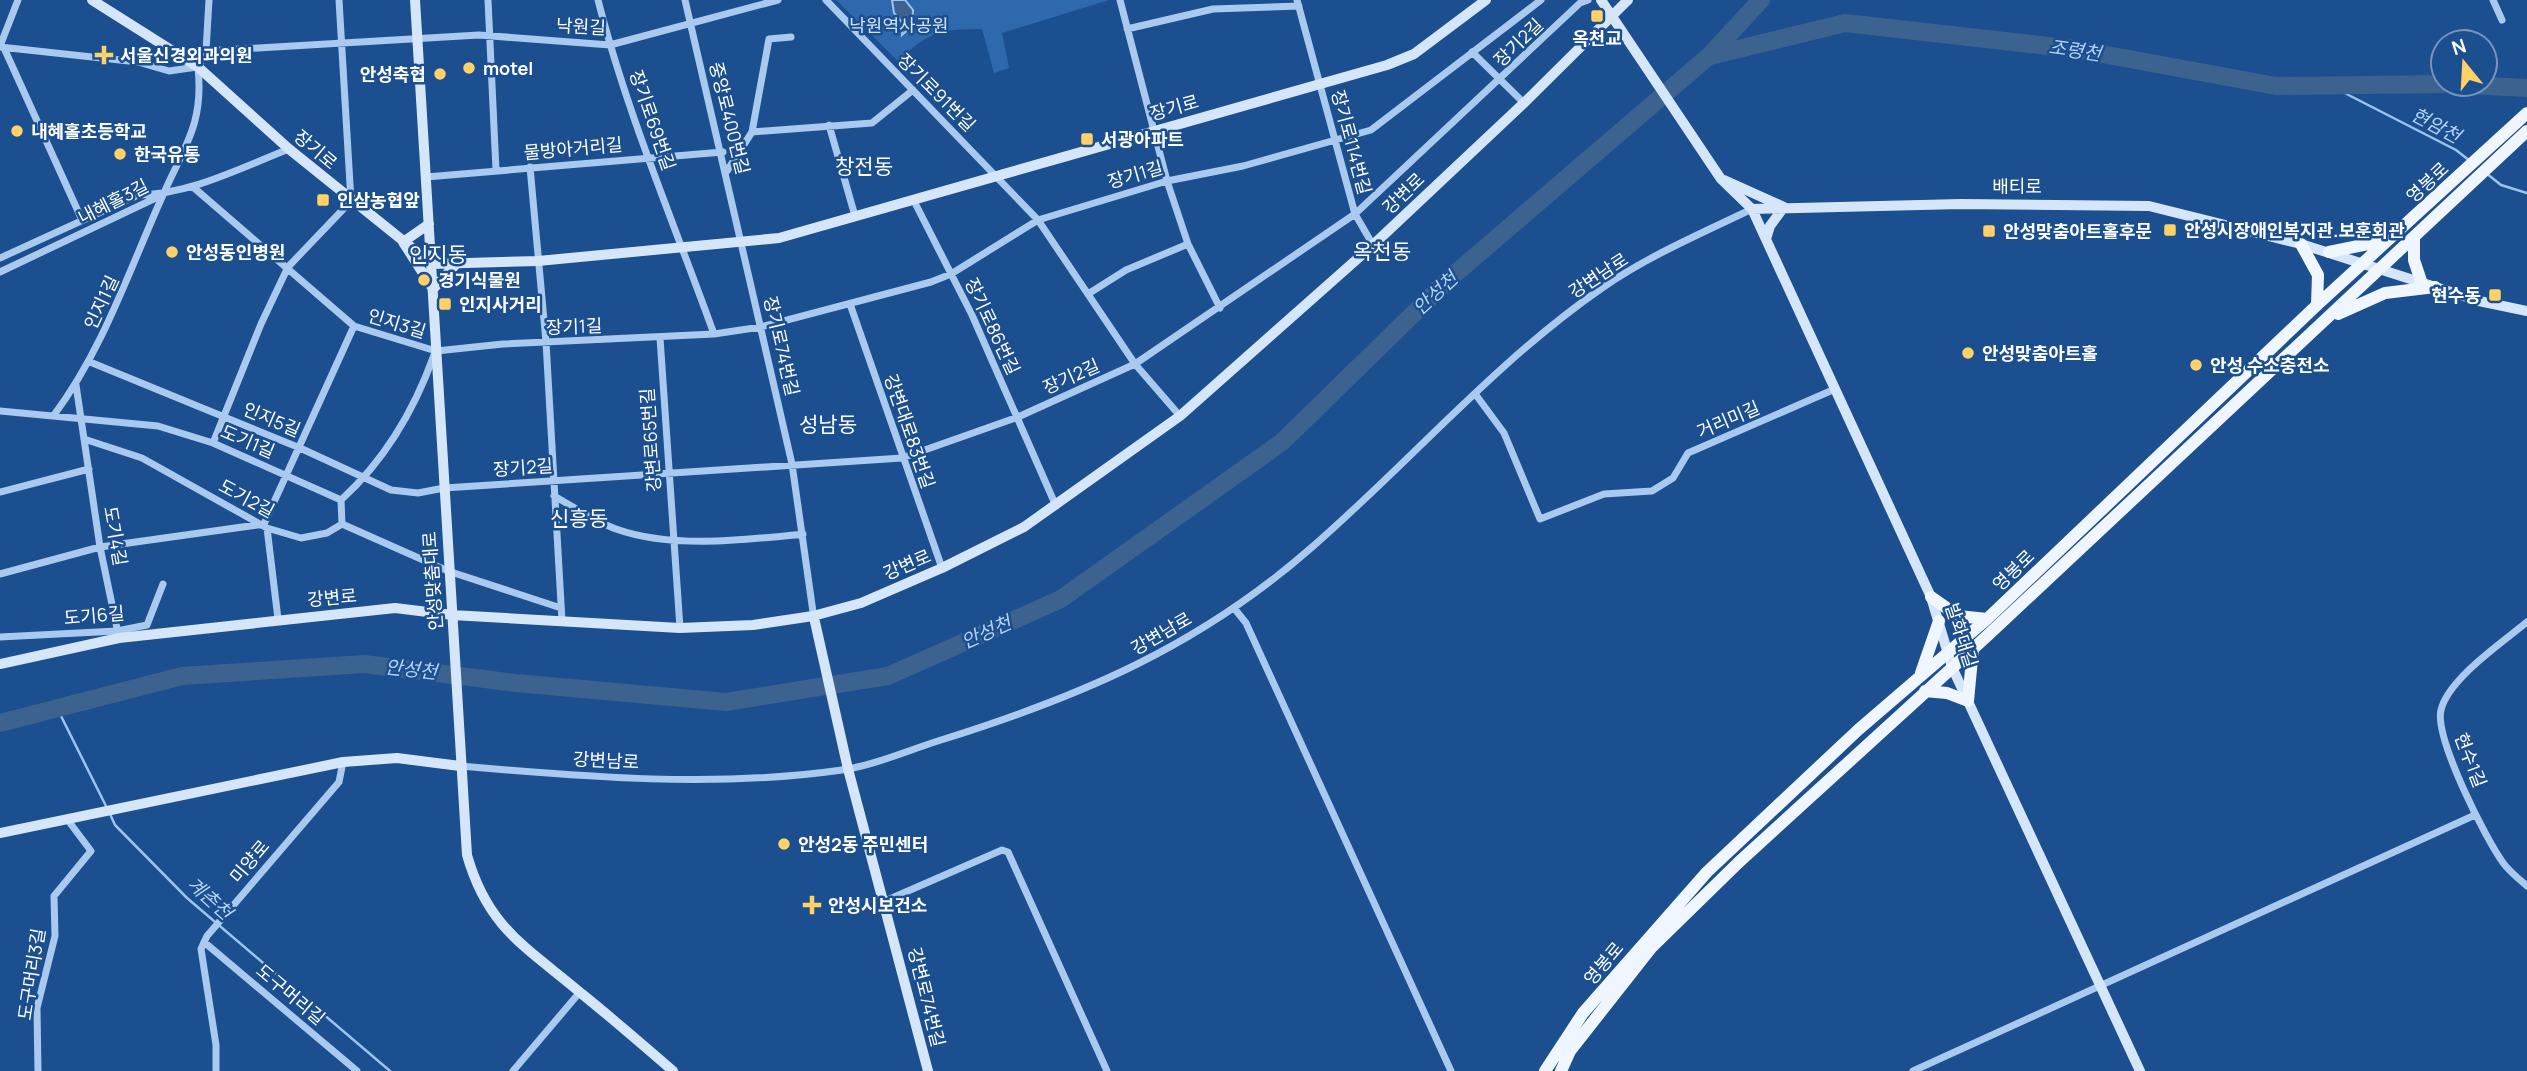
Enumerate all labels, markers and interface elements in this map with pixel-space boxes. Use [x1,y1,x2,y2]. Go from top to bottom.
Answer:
marker: 옥천교 [1589,8,1605,24]
street label: 낙원길 [556,13,606,39]
park label: 낙원역사공원 [849,13,949,37]
street label: 장기2길 [1488,13,1548,71]
place label: 옥천교 [1572,26,1622,50]
north arrow [2429,28,2499,98]
text: N [2448,32,2469,61]
water label: 조령천 [2047,33,2104,67]
place label: 서울신경외과의원 [120,43,252,67]
marker: 서울신경외과의원 [94,45,114,65]
street label: 장기로91번길 [893,48,981,136]
place label: motel [483,56,533,80]
street label: 중앙로400번길 [704,59,756,177]
marker: motel [461,60,477,76]
place label: 안성축협 [360,62,426,86]
marker: 안성축협 [432,66,448,82]
street label: 장기로69번길 [625,66,681,174]
street label: 장기로114번길 [1327,87,1377,197]
street label: 장기로 [1147,89,1201,125]
water label: 현암천 [2407,101,2467,149]
place label: 내혜홀초등학교 [31,119,147,143]
marker: 내혜홀초등학교 [9,123,25,139]
street label: 장기로 [289,124,343,174]
place label: 서광아파트 [1101,127,1184,151]
marker: 서광아파트 [1079,131,1095,147]
street label: 물방아거리길 [522,132,624,164]
place label: 한국유통 [134,142,200,166]
marker: 한국유통 [112,146,128,162]
district label: 창전동 [835,152,893,180]
street label: 장기1길 [1104,155,1166,193]
street label: 영봉로 [2401,156,2453,208]
street label: 강변로 [1377,167,1429,219]
street label: 내혜홀3길 [74,173,152,229]
street label: 배티로 [1992,174,2042,198]
place label: 인삼농협앞 [337,188,420,212]
marker: 인삼농협앞 [315,192,331,208]
place label: 안성시장애인복지관.보훈회관 [2184,218,2405,242]
place label: 안성맞춤아트홀후문 [2003,219,2152,243]
marker: 안성시장애인복지관.보훈회관 [2162,222,2178,238]
marker: 안성맞춤아트홀후문 [1981,223,1997,239]
district label: 옥천동 [1353,237,1411,265]
place label: 안성동인병원 [186,240,285,264]
district label: 인지동 [409,240,467,268]
marker: 안성동인병원 [164,244,180,260]
street label: 강변남로 [1564,247,1632,303]
water label: 안성천 [1407,265,1464,320]
place label: 경기식물원 [438,268,521,292]
street label: 인지1길 [78,271,124,333]
marker: 경기식물원 [416,272,432,288]
street label: 장기로86번길 [960,274,1026,378]
place label: 현수동 [2431,283,2481,307]
marker: 현수동 [2487,287,2503,303]
place label: 인지사거리 [459,292,542,316]
street label: 장기로74번길 [759,294,805,398]
marker: 인지사거리 [437,296,453,312]
street label: 인지3길 [365,303,429,343]
street label: 장기1길 [545,313,603,339]
place label: 안성맞춤아트홀 [1982,341,2098,365]
marker: 안성맞춤아트홀 [1960,345,1976,361]
street label: 장기2길 [1039,353,1103,399]
place label: 안성 수소충전소 [2210,353,2330,377]
marker: 안성 수소충전소 [2188,357,2204,373]
street label: 강변대로83번길 [879,370,941,492]
street label: 강변로65번길 [634,387,666,493]
street label: 거리미길 [1693,395,1763,443]
street label: 인지5길 [240,396,304,442]
district label: 성남동 [799,410,857,438]
street label: 도기1길 [217,419,279,463]
street label: 장기2길 [492,453,554,481]
street label: 도기2길 [215,473,279,523]
street label: 도기4길 [99,504,133,568]
district label: 신흥동 [550,504,608,532]
street label: 안성맞춤대로 [417,531,447,631]
street label: 강변로 [879,543,935,585]
street label: 영봉로 [1987,544,2039,596]
street label: 강변로 [306,583,358,611]
street label: 도기6길 [63,600,125,630]
street label: 발화대길 [1940,600,1984,670]
street label: 강변남로 [1126,606,1196,660]
water label: 안성천 [957,609,1017,655]
water label: 안성천 [384,653,440,685]
street label: 현수1길 [2450,729,2492,791]
street label: 강변남로 [572,746,640,774]
place label: 안성2동 주민센터 [798,832,928,856]
street label: 미양로 [224,834,274,888]
marker: 안성2동 주민센터 [776,836,792,852]
water label: 계촌천 [182,871,239,926]
place label: 안성시보건소 [828,893,927,917]
marker: 안성시보건소 [802,895,822,915]
street label: 도구머리3길 [12,926,50,1022]
street label: 영봉로 [1578,936,1628,990]
street label: 강변로74번길 [903,945,951,1049]
street label: 도구머리길 [252,958,330,1030]

